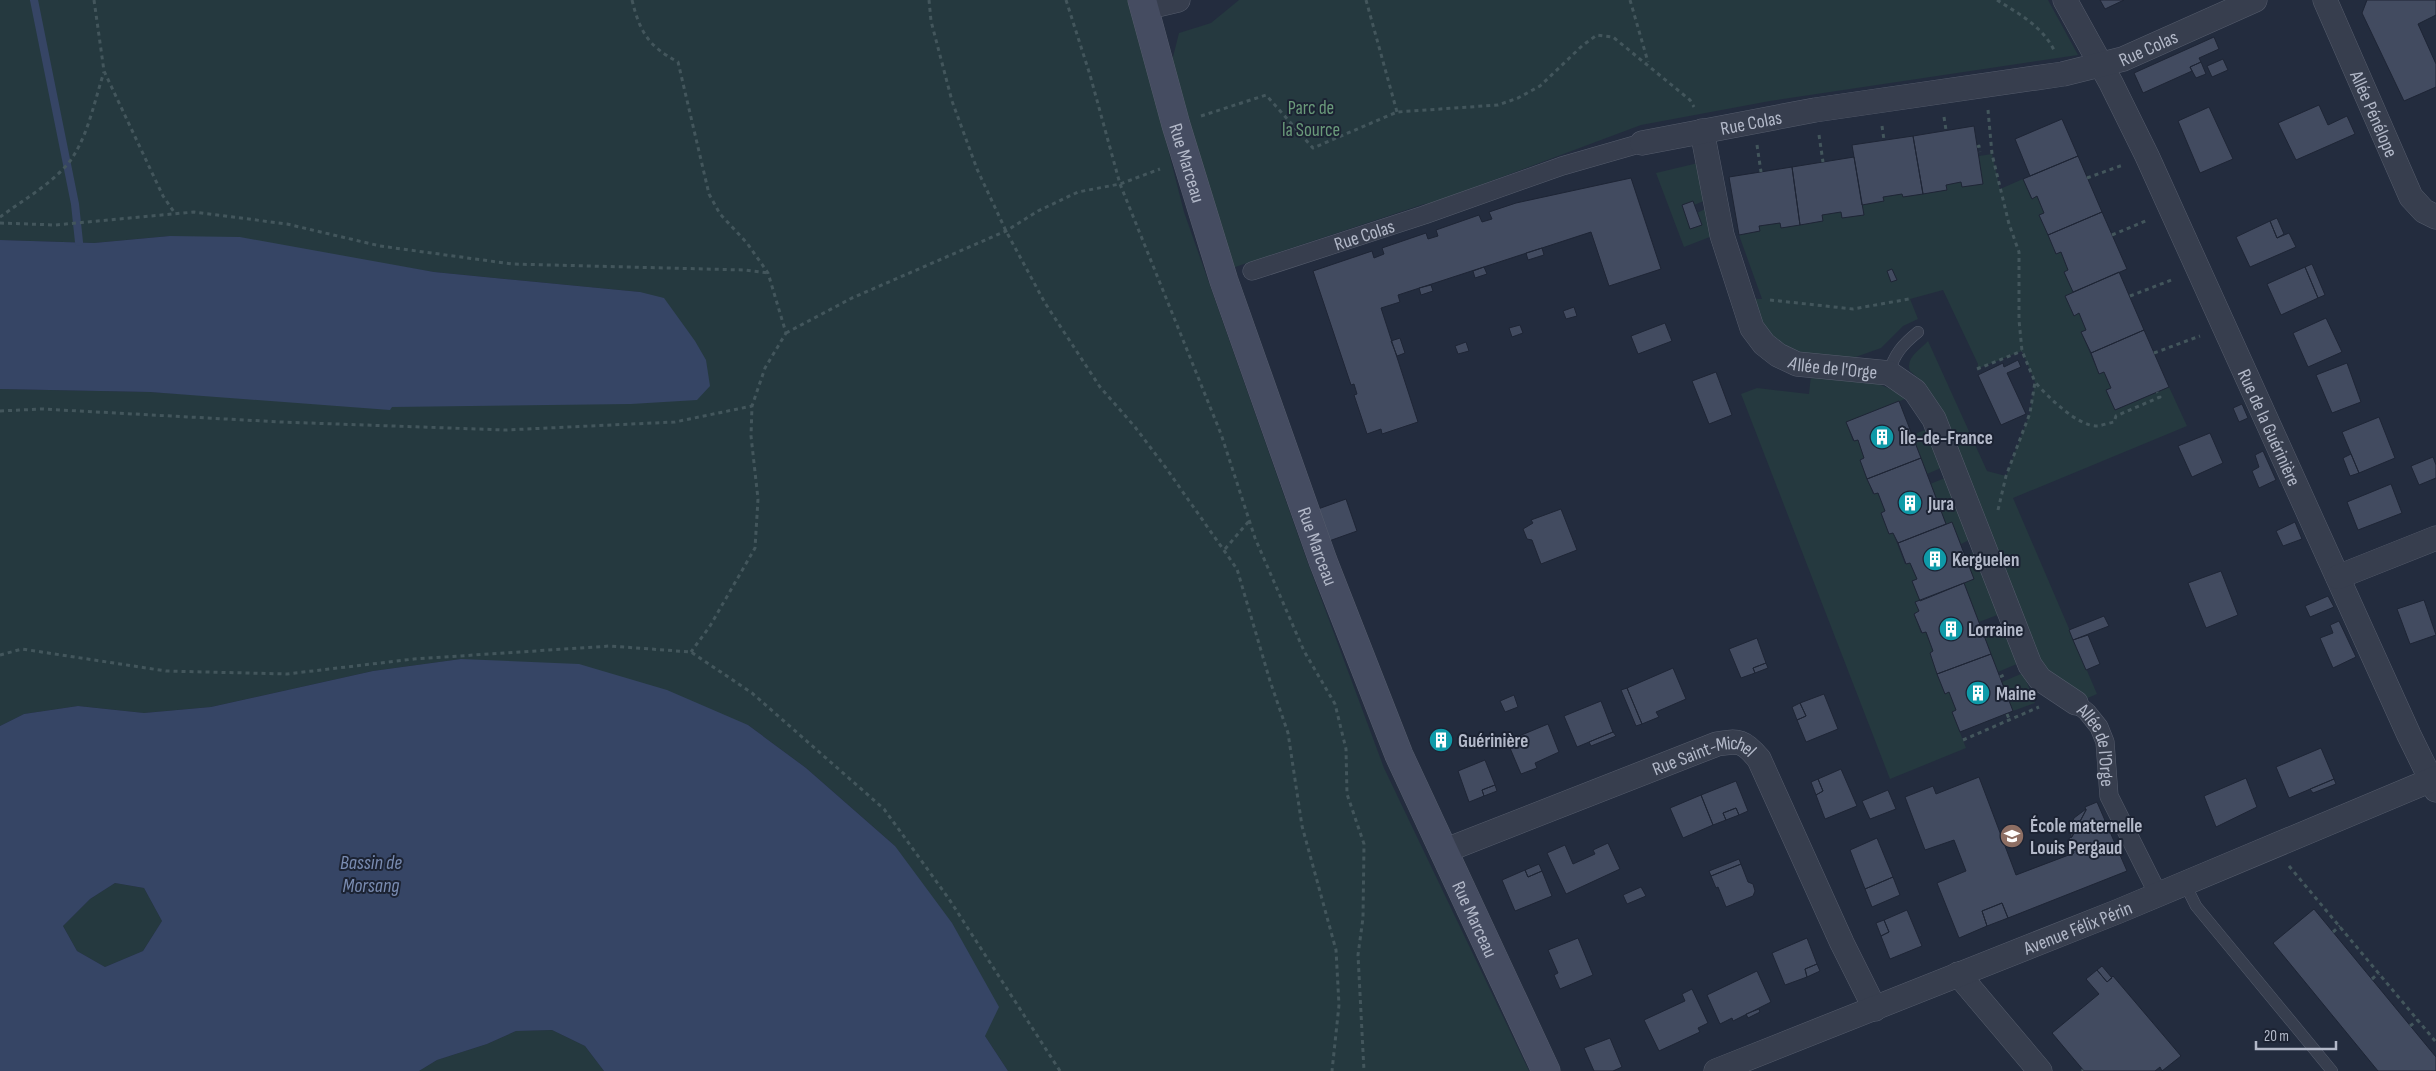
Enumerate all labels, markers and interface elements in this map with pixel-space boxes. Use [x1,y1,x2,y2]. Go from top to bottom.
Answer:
street label: Rue Colas [2116,26,2182,72]
street label: Allée Pénélope [2344,66,2402,161]
park label: Parc de la Source [1282,97,1340,142]
street label: Rue Colas [1719,107,1784,141]
street label: Rue Marceau [1163,121,1209,206]
street label: Rue Colas [1332,215,1398,256]
street label: Allée de l'Orge [1784,351,1878,385]
street label: Rue de la Guérinière [2232,366,2305,490]
building icon: Île-de-France [1869,424,1895,450]
place label: Île-de-France [1899,427,1993,450]
building icon: Jura [1897,490,1923,516]
place label: Jura [1927,493,1954,516]
street label: Rue Marceau [1292,504,1341,589]
building icon: Kerguelen [1922,546,1948,572]
place label: Kerguelen [1952,549,2019,572]
building icon: Lorraine [1938,616,1964,642]
place label: Lorraine [1968,619,2023,642]
building icon: Maine [1965,680,1991,706]
place label: Maine [1996,683,2036,706]
street label: Allée de l'Orge [2071,698,2118,787]
building icon: Guérinière [1428,727,1454,753]
place label: Guérinière [1458,730,1528,753]
street label: Rue Saint-Michel [1649,732,1761,781]
place label: École maternelle Louis Pergaud [2030,815,2142,860]
school or university icon: École maternelle Louis Pergaud [1999,823,2025,849]
water label: Bassin de Morsang [340,851,402,898]
street label: Rue Marceau [1446,878,1502,962]
street label: Avenue Félix Périn [2020,897,2136,961]
scale bar [2256,1018,2336,1050]
text: 20 m [2264,1027,2289,1046]

